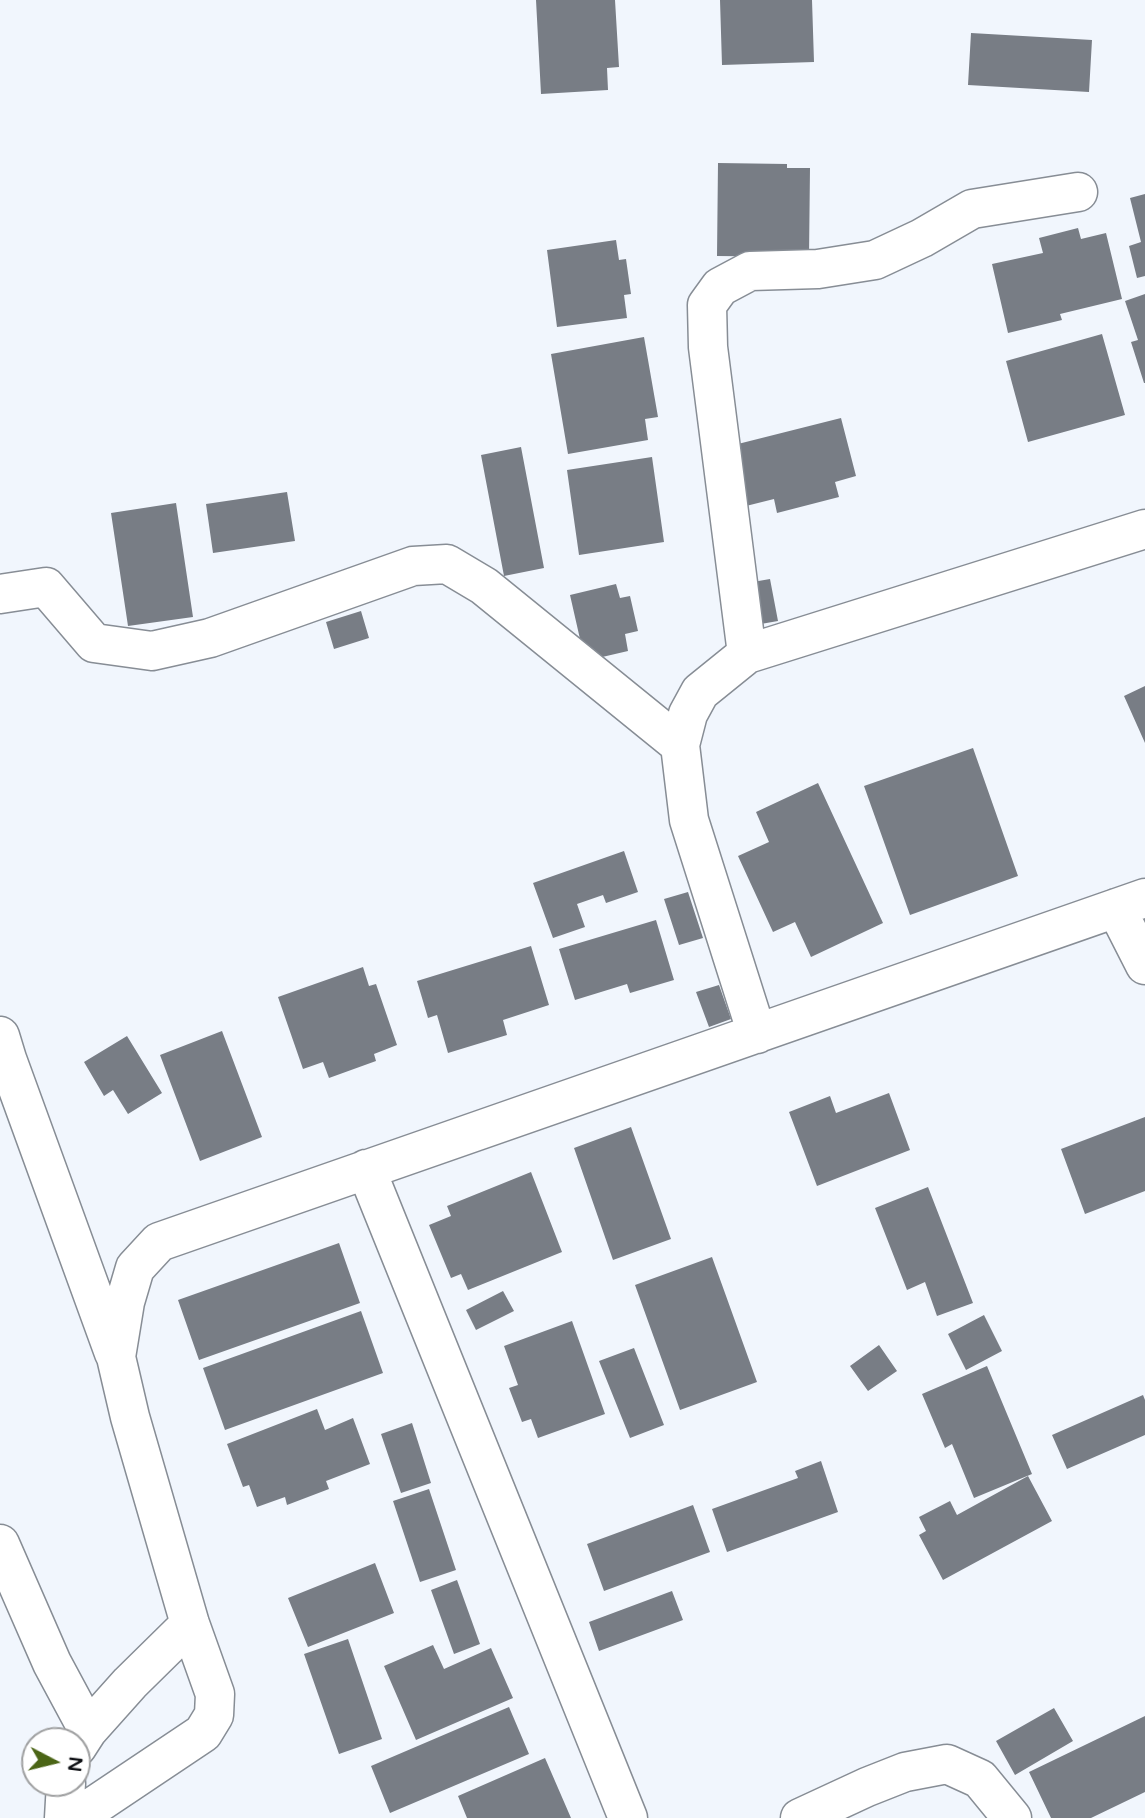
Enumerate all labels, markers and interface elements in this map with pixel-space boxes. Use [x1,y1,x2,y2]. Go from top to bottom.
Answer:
north arrow [21,1727,91,1797]
text: N [63,1755,87,1773]

